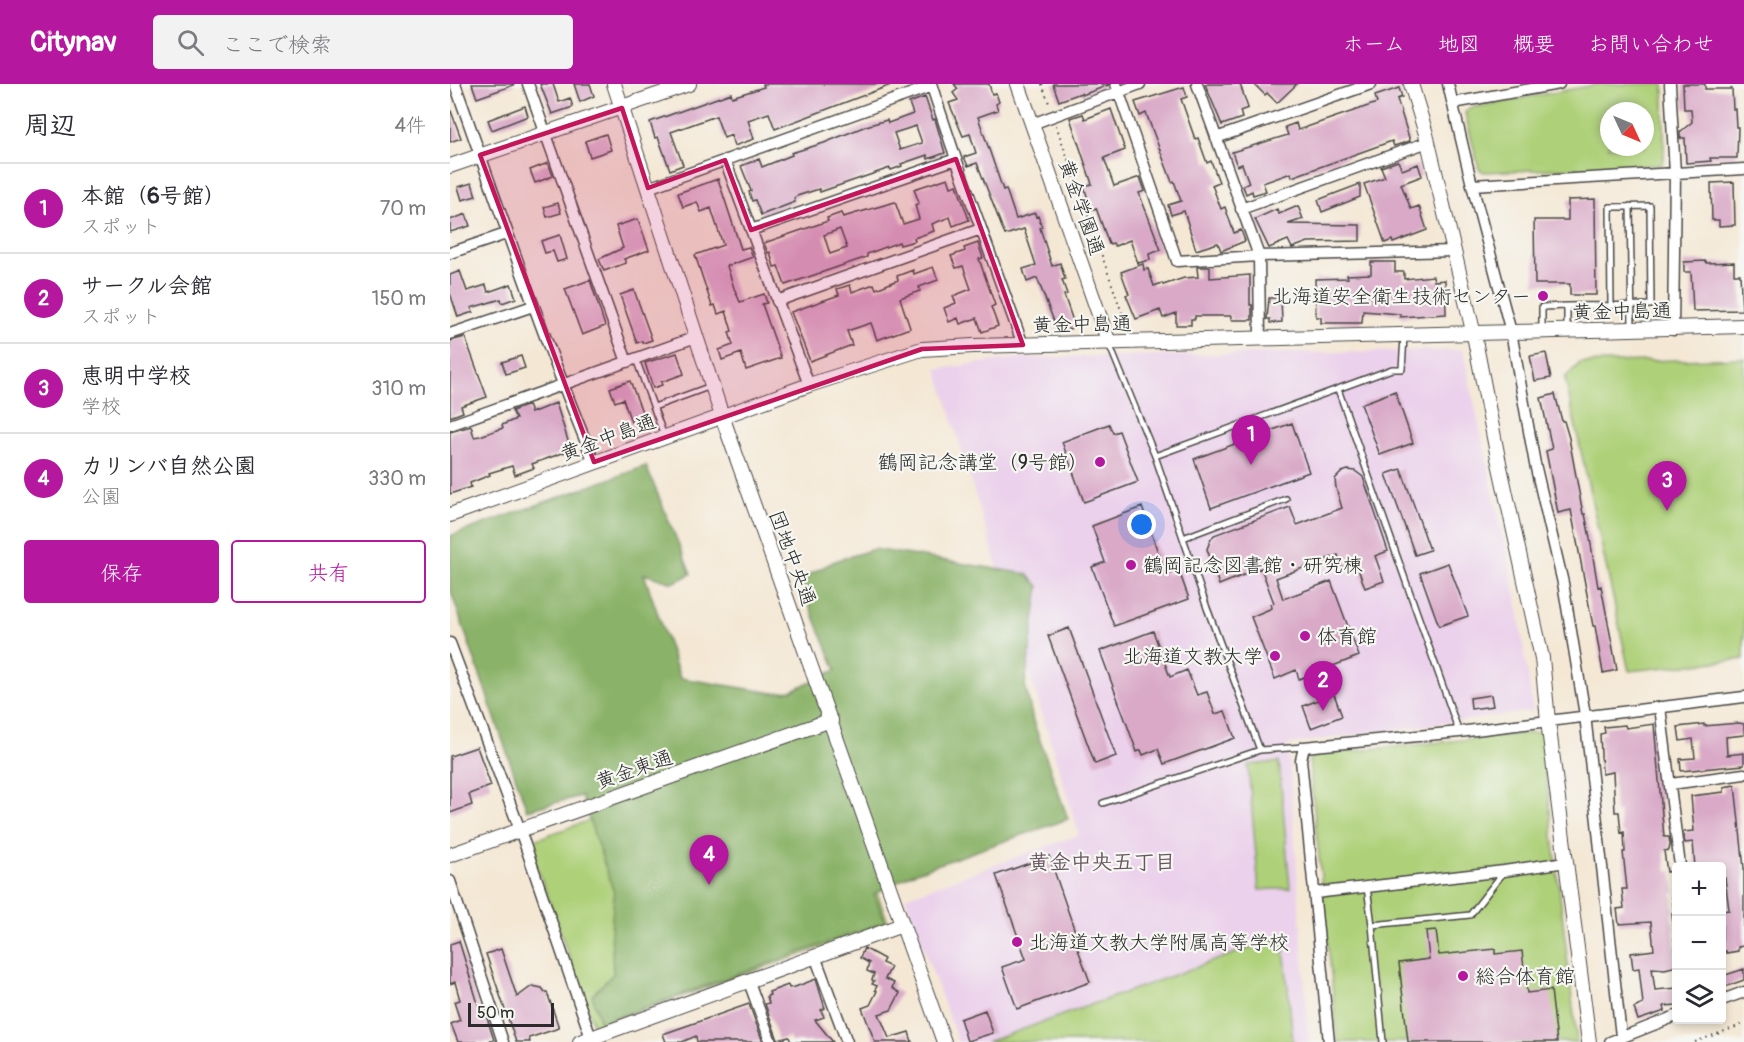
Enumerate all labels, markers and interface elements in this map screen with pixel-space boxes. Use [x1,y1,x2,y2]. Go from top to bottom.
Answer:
search box [153,15,573,69]
text: Citynav [30,25,117,60]
icon: search [174,26,207,59]
text: ここで検索 [222,31,332,59]
text: ホーム [1343,31,1405,58]
text: 地図 [1438,31,1480,58]
text: 概要 [1513,31,1555,58]
text: お問い合わせ [1588,31,1714,58]
north arrow [1600,102,1654,156]
text: 周辺 [24,110,76,142]
text: 4件 [394,113,426,138]
street label: 黄金学園通 [1053,156,1110,259]
text: 本館（6号館） [81,182,226,210]
text: 1 [40,196,47,221]
text: 70 m [380,196,426,221]
text: スポット [81,214,161,239]
text: サークル会館 [81,272,212,300]
place label: 北海道安全衛生技術センター [1272,284,1531,309]
text: 2 [38,286,49,311]
text: 150 m [372,286,426,311]
marker: 北海道安全衛生技術センター [1536,289,1550,303]
street label: 黄金中島通 [1572,298,1672,325]
text: スポット [81,304,161,329]
street label: 黄金中島通 [1032,311,1132,338]
text: 恵明中学校 [81,362,191,390]
text: 3 [38,376,49,401]
text: 310 m [371,376,426,401]
text: 学校 [81,394,121,419]
street label: 黄金中島通 [557,409,659,466]
pin: 1 [1232,416,1270,465]
place label: 鶴岡記念講堂（9号館） [878,450,1088,475]
text: カリンバ自然公園 [81,452,256,480]
marker: 鶴岡記念講堂（9号館） [1093,455,1107,469]
pin: 3 [1648,462,1686,511]
text: 4 [38,466,49,491]
text: 330 m [368,466,426,491]
text: 公園 [81,484,121,509]
street label: 団地中央通 [764,507,821,609]
your location [1127,510,1156,539]
button: 保存 [24,540,219,603]
button: 共有 [231,540,426,603]
place label: 鶴岡記念図書館・研究棟 [1143,553,1363,578]
marker: 鶴岡記念図書館・研究棟 [1124,558,1138,572]
place label: 体育館 [1317,624,1377,649]
marker: 体育館 [1298,629,1312,643]
place label: 北海道文教大学 [1123,644,1263,669]
marker: 北海道文教大学 [1268,649,1282,663]
pin: 2 [1304,662,1342,711]
street label: 黄金東通 [592,745,676,794]
pin: 4 [690,836,728,885]
district label: 黄金中央五丁目 [1029,849,1176,876]
map controls [1672,862,1726,1024]
button: + [1672,862,1726,916]
button: − [1672,916,1726,970]
place label: 北海道文教大学附属高等学校 [1029,930,1289,955]
marker: 北海道文教大学附属高等学校 [1010,935,1024,949]
place label: 総合体育館 [1475,964,1575,989]
marker: 総合体育館 [1456,969,1470,983]
button: layers [1672,970,1726,1024]
scale bar [468,1000,554,1028]
text: 50 m [477,1003,514,1023]

